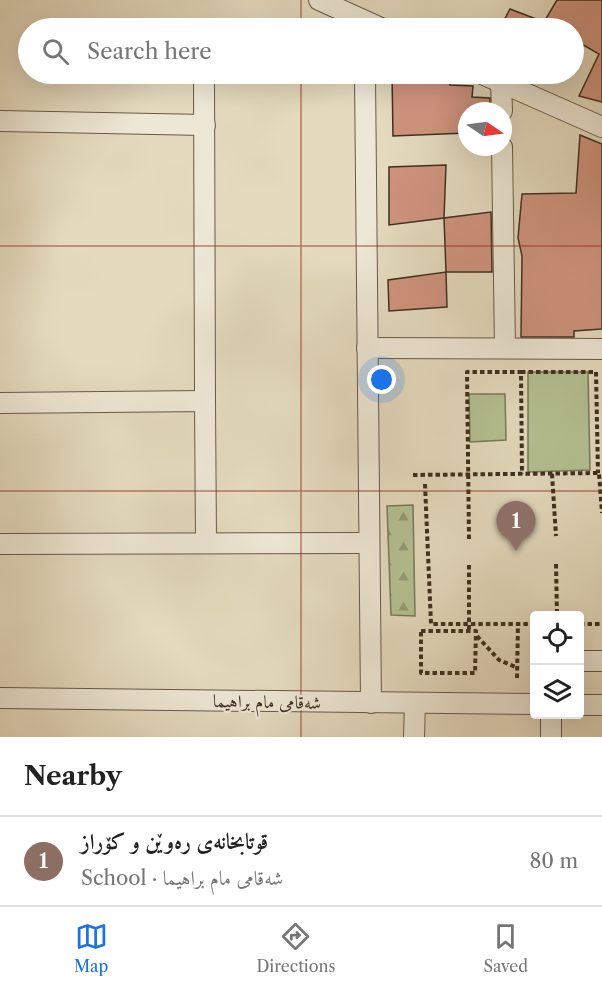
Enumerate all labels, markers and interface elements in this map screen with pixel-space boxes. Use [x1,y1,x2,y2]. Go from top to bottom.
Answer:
search box [18,18,584,84]
icon: search [39,35,72,68]
text: Search here [87,38,212,65]
north arrow [458,102,512,156]
your location [367,365,396,394]
pin: 1 [496,502,536,551]
map controls [530,611,584,719]
button: locate [530,611,584,665]
button: layers [530,665,584,719]
street label: شەقامی مام براهیما [213,690,321,719]
text: Nearby [24,760,122,792]
text: قوتابخانەی رەوێن و کۆراز [81,828,268,855]
text: 1 [39,849,48,873]
text: 80 m [530,849,578,873]
text: School · شەقامی مام براهیما [81,866,283,890]
tab: Map [74,920,108,976]
tab: Directions [256,920,335,976]
tab: Saved [484,920,528,976]

